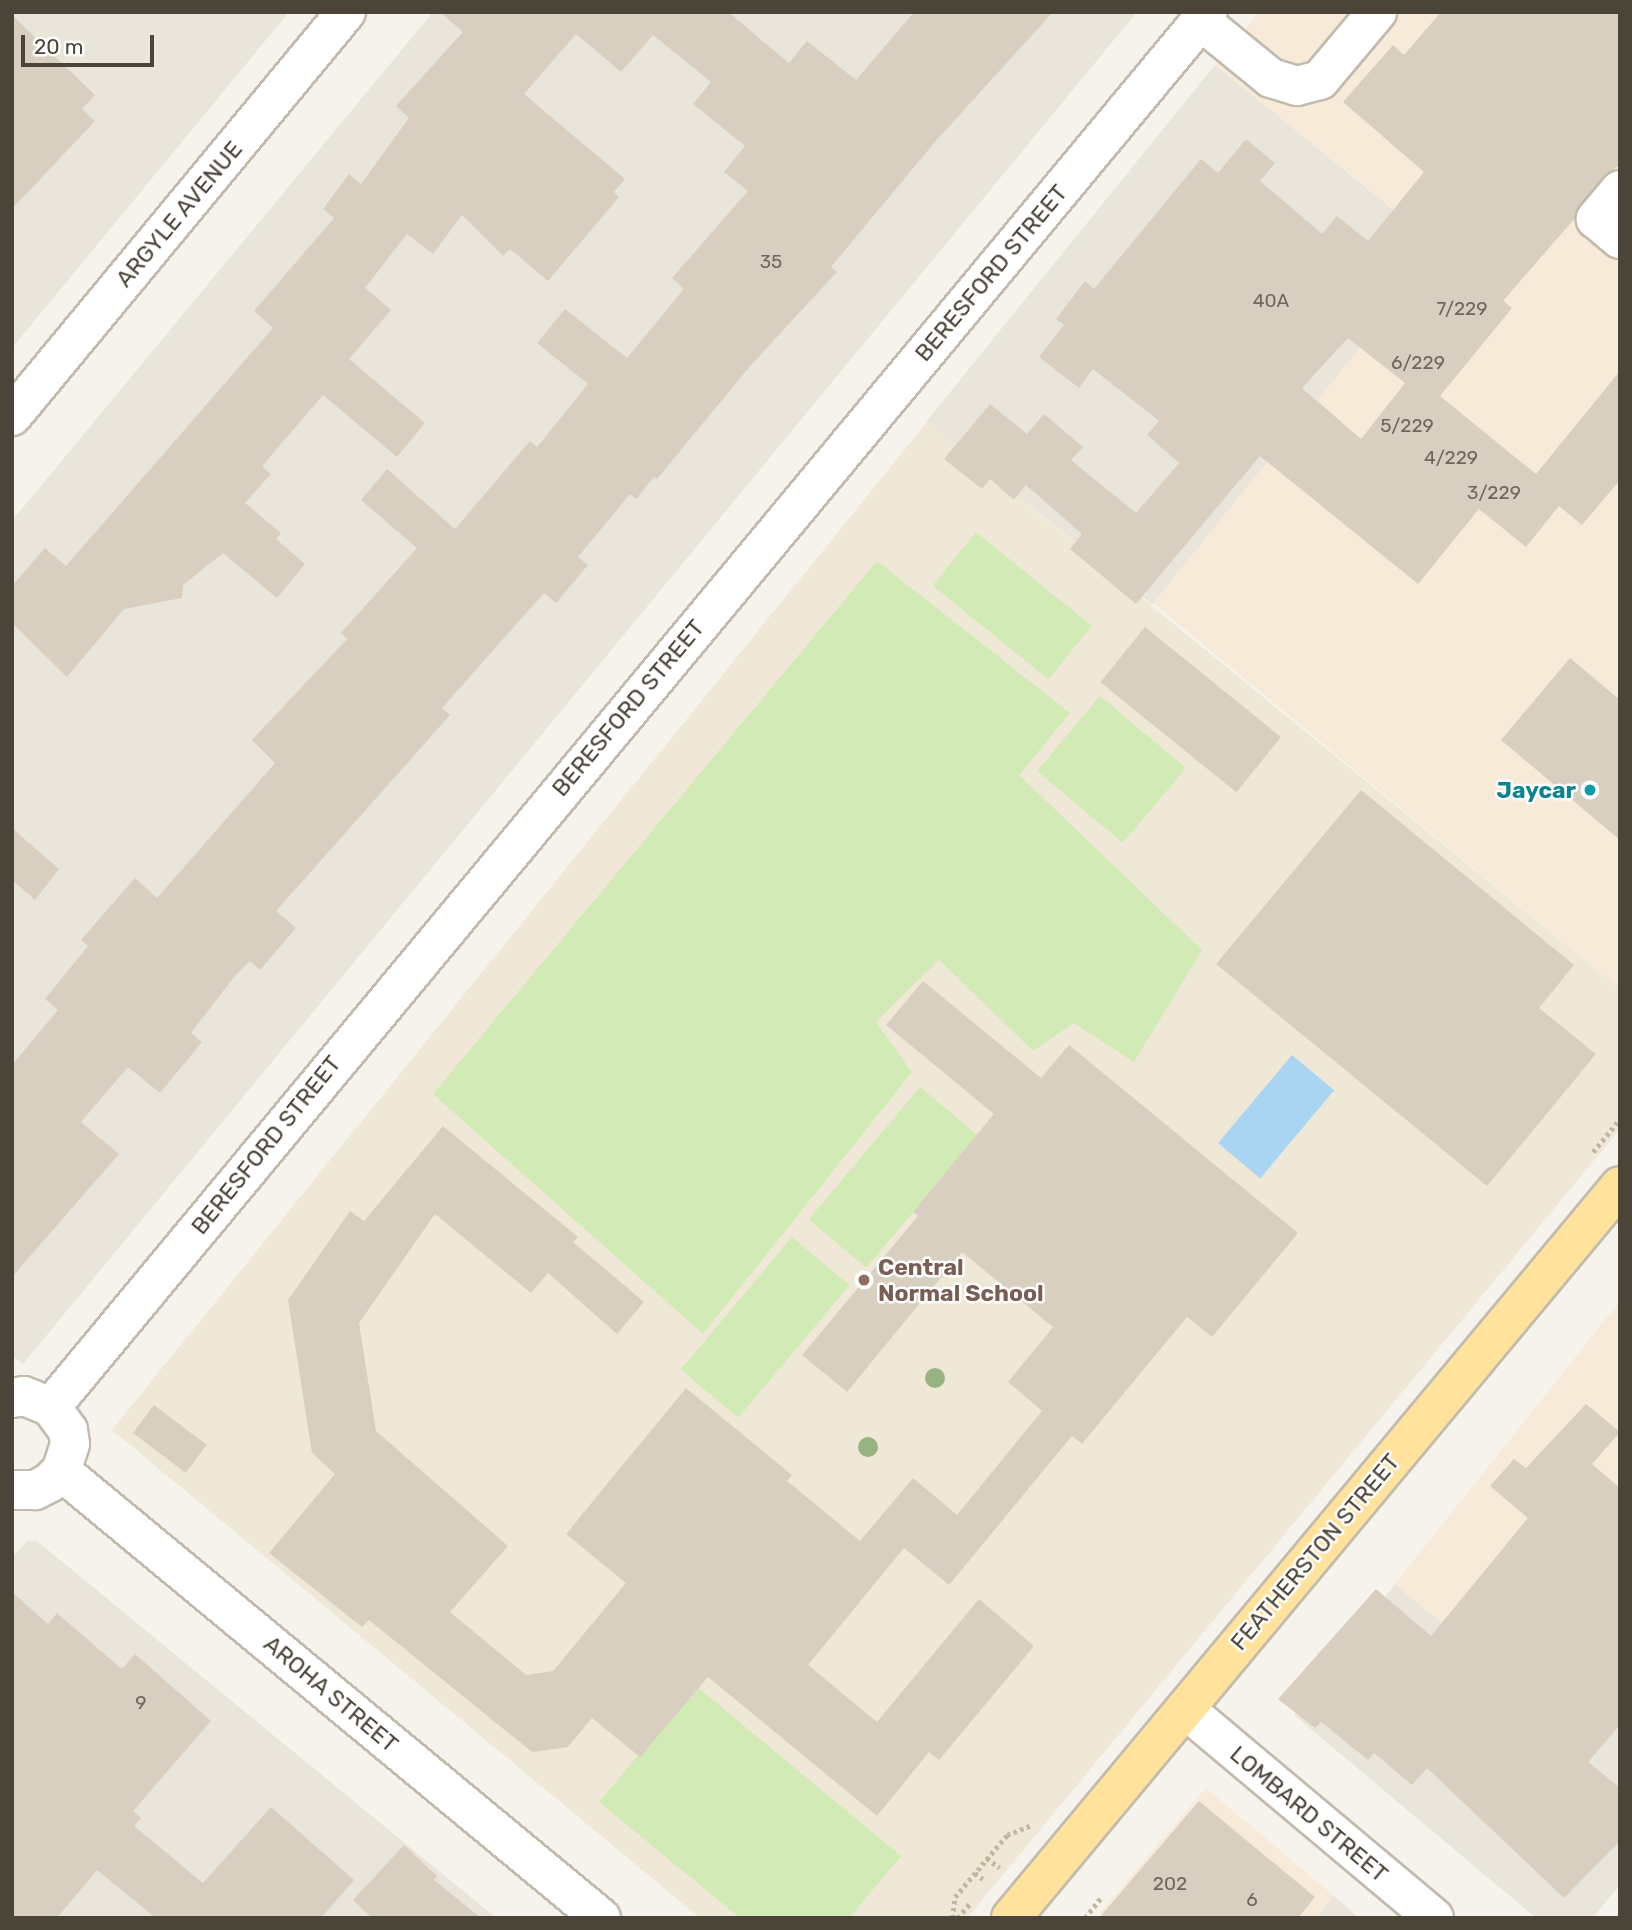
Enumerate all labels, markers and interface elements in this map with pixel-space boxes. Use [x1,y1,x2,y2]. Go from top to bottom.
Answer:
scale bar [24,21,158,65]
text: 20 m [34,34,83,59]
street label: ARGYLE AVENUE [110,135,248,293]
street label: BERESFORD STREET [909,179,1073,367]
house number: 35 [760,251,782,273]
house number: 40A [1253,290,1289,312]
house number: 7/229 [1437,298,1487,320]
house number: 6/229 [1391,352,1445,374]
house number: 5/229 [1380,415,1434,437]
house number: 4/229 [1424,447,1478,469]
house number: 3/229 [1467,482,1521,504]
street label: BERESFORD STREET [546,614,710,802]
place label: Jaycar [1497,776,1576,804]
marker: Jaycar [1582,782,1598,798]
street label: BERESFORD STREET [186,1050,346,1240]
place label: Central Normal School [878,1253,1044,1307]
marker: Central Normal School [856,1272,872,1288]
street label: FEATHERSTON STREET [1225,1448,1405,1656]
street label: AROHA STREET [258,1630,404,1758]
house number: 9 [135,1692,147,1714]
street label: LOMBARD STREET [1225,1740,1393,1888]
house number: 202 [1153,1873,1187,1895]
house number: 6 [1246,1889,1258,1911]

